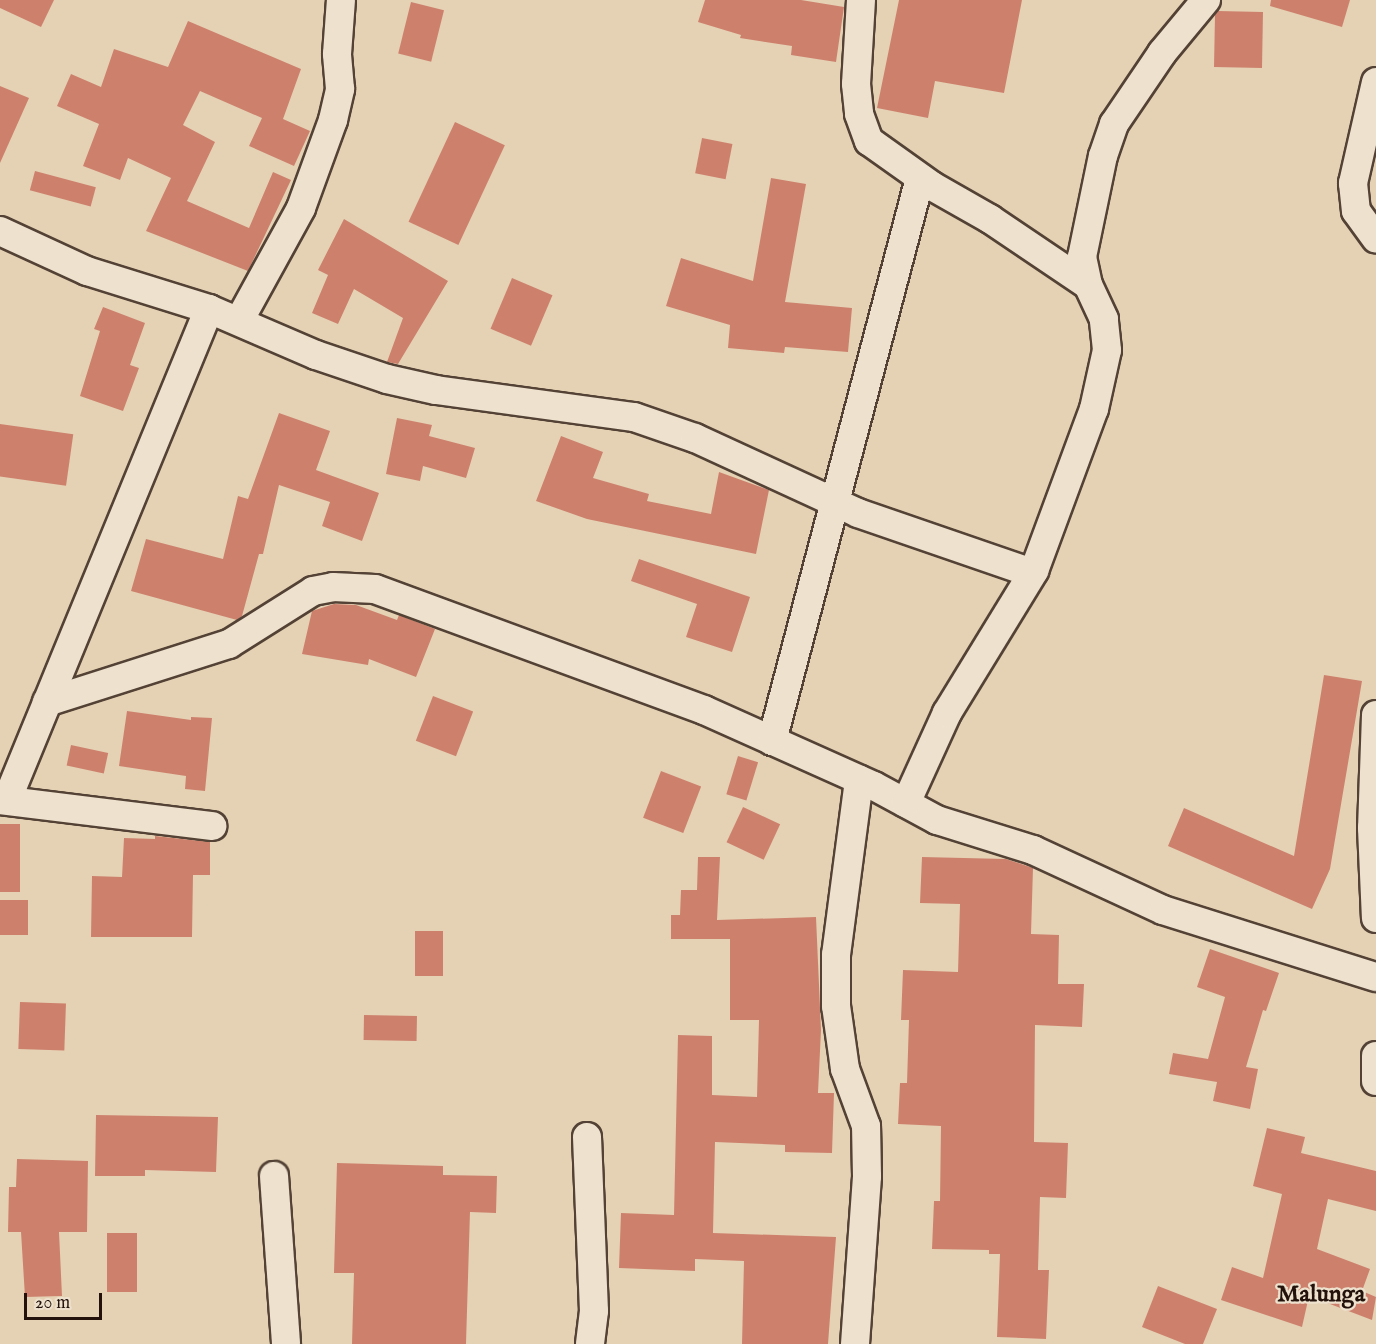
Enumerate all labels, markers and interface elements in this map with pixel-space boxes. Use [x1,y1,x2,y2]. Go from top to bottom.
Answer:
scale bar [27,1281,105,1319]
district label: Malunga [1277,1281,1365,1309]
text: 20 m [35,1292,70,1315]

